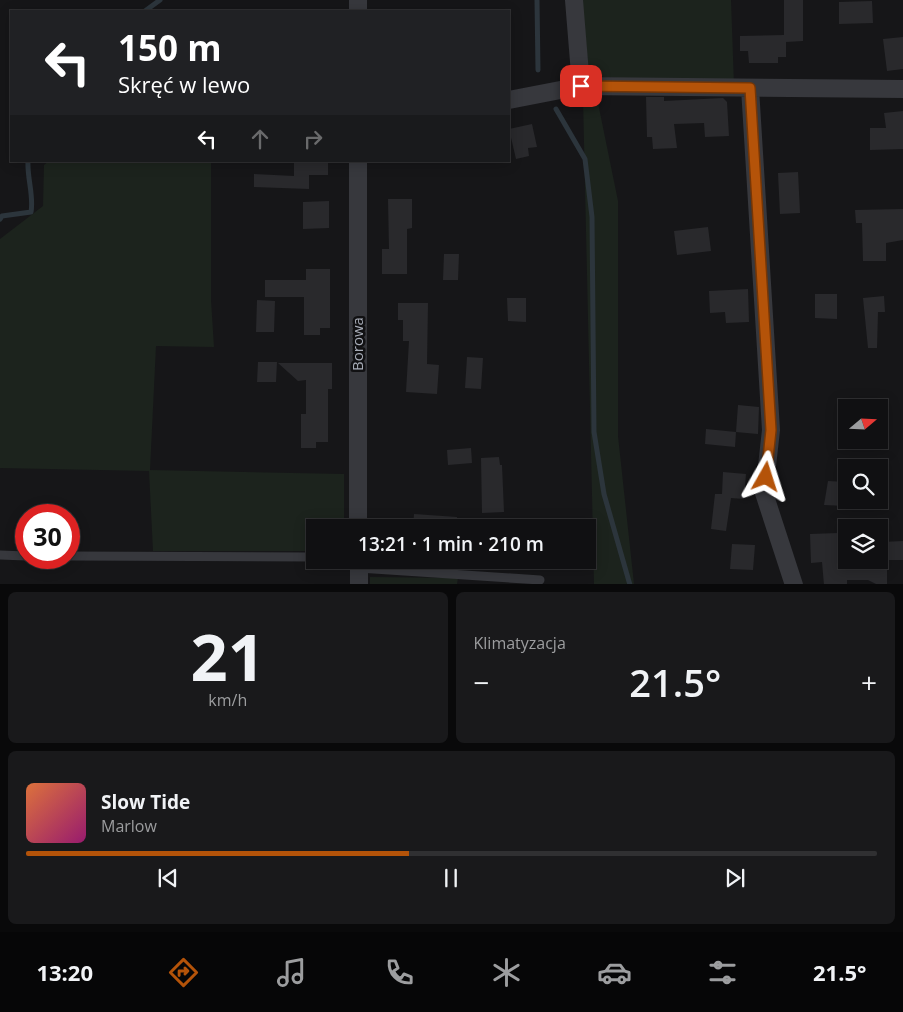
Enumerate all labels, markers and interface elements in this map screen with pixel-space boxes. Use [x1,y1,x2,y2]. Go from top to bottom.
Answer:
text: 150 m [118,24,222,71]
icon: left [35,30,100,95]
pin [560,65,602,107]
text: Skręć w lewo [118,69,250,99]
icon: arrive [567,72,595,100]
icon: left [193,125,221,153]
icon: ahead [246,125,274,153]
icon: right [299,125,327,153]
street label: Borowa [347,317,367,371]
north arrow [838,399,888,449]
map controls [838,399,888,569]
position arrow [739,450,791,502]
button: search [838,459,888,509]
speed limit sign: 30 [15,504,80,569]
button: layers [838,519,888,569]
text: 13:21 · 1 min · 210 m [358,531,544,557]
text: 21 [191,612,265,700]
text: Klimatyzacja [474,632,566,654]
text: 21.5° [629,656,721,708]
text: − [474,663,490,701]
text: + [861,663,877,701]
text: km/h [208,689,247,711]
text: Slow Tide [101,789,190,815]
text: Marlow [101,815,157,837]
icon: previous [154,864,182,892]
icon: pause [437,864,465,892]
icon: next [721,864,749,892]
icon: directions [166,955,201,990]
icon: music [274,955,309,990]
icon: phone [382,955,417,990]
icon: climate [489,955,524,990]
icon: car [597,955,632,990]
icon: filters [705,955,740,990]
text: 13:20 [36,957,93,987]
text: 21.5° [813,957,866,987]

